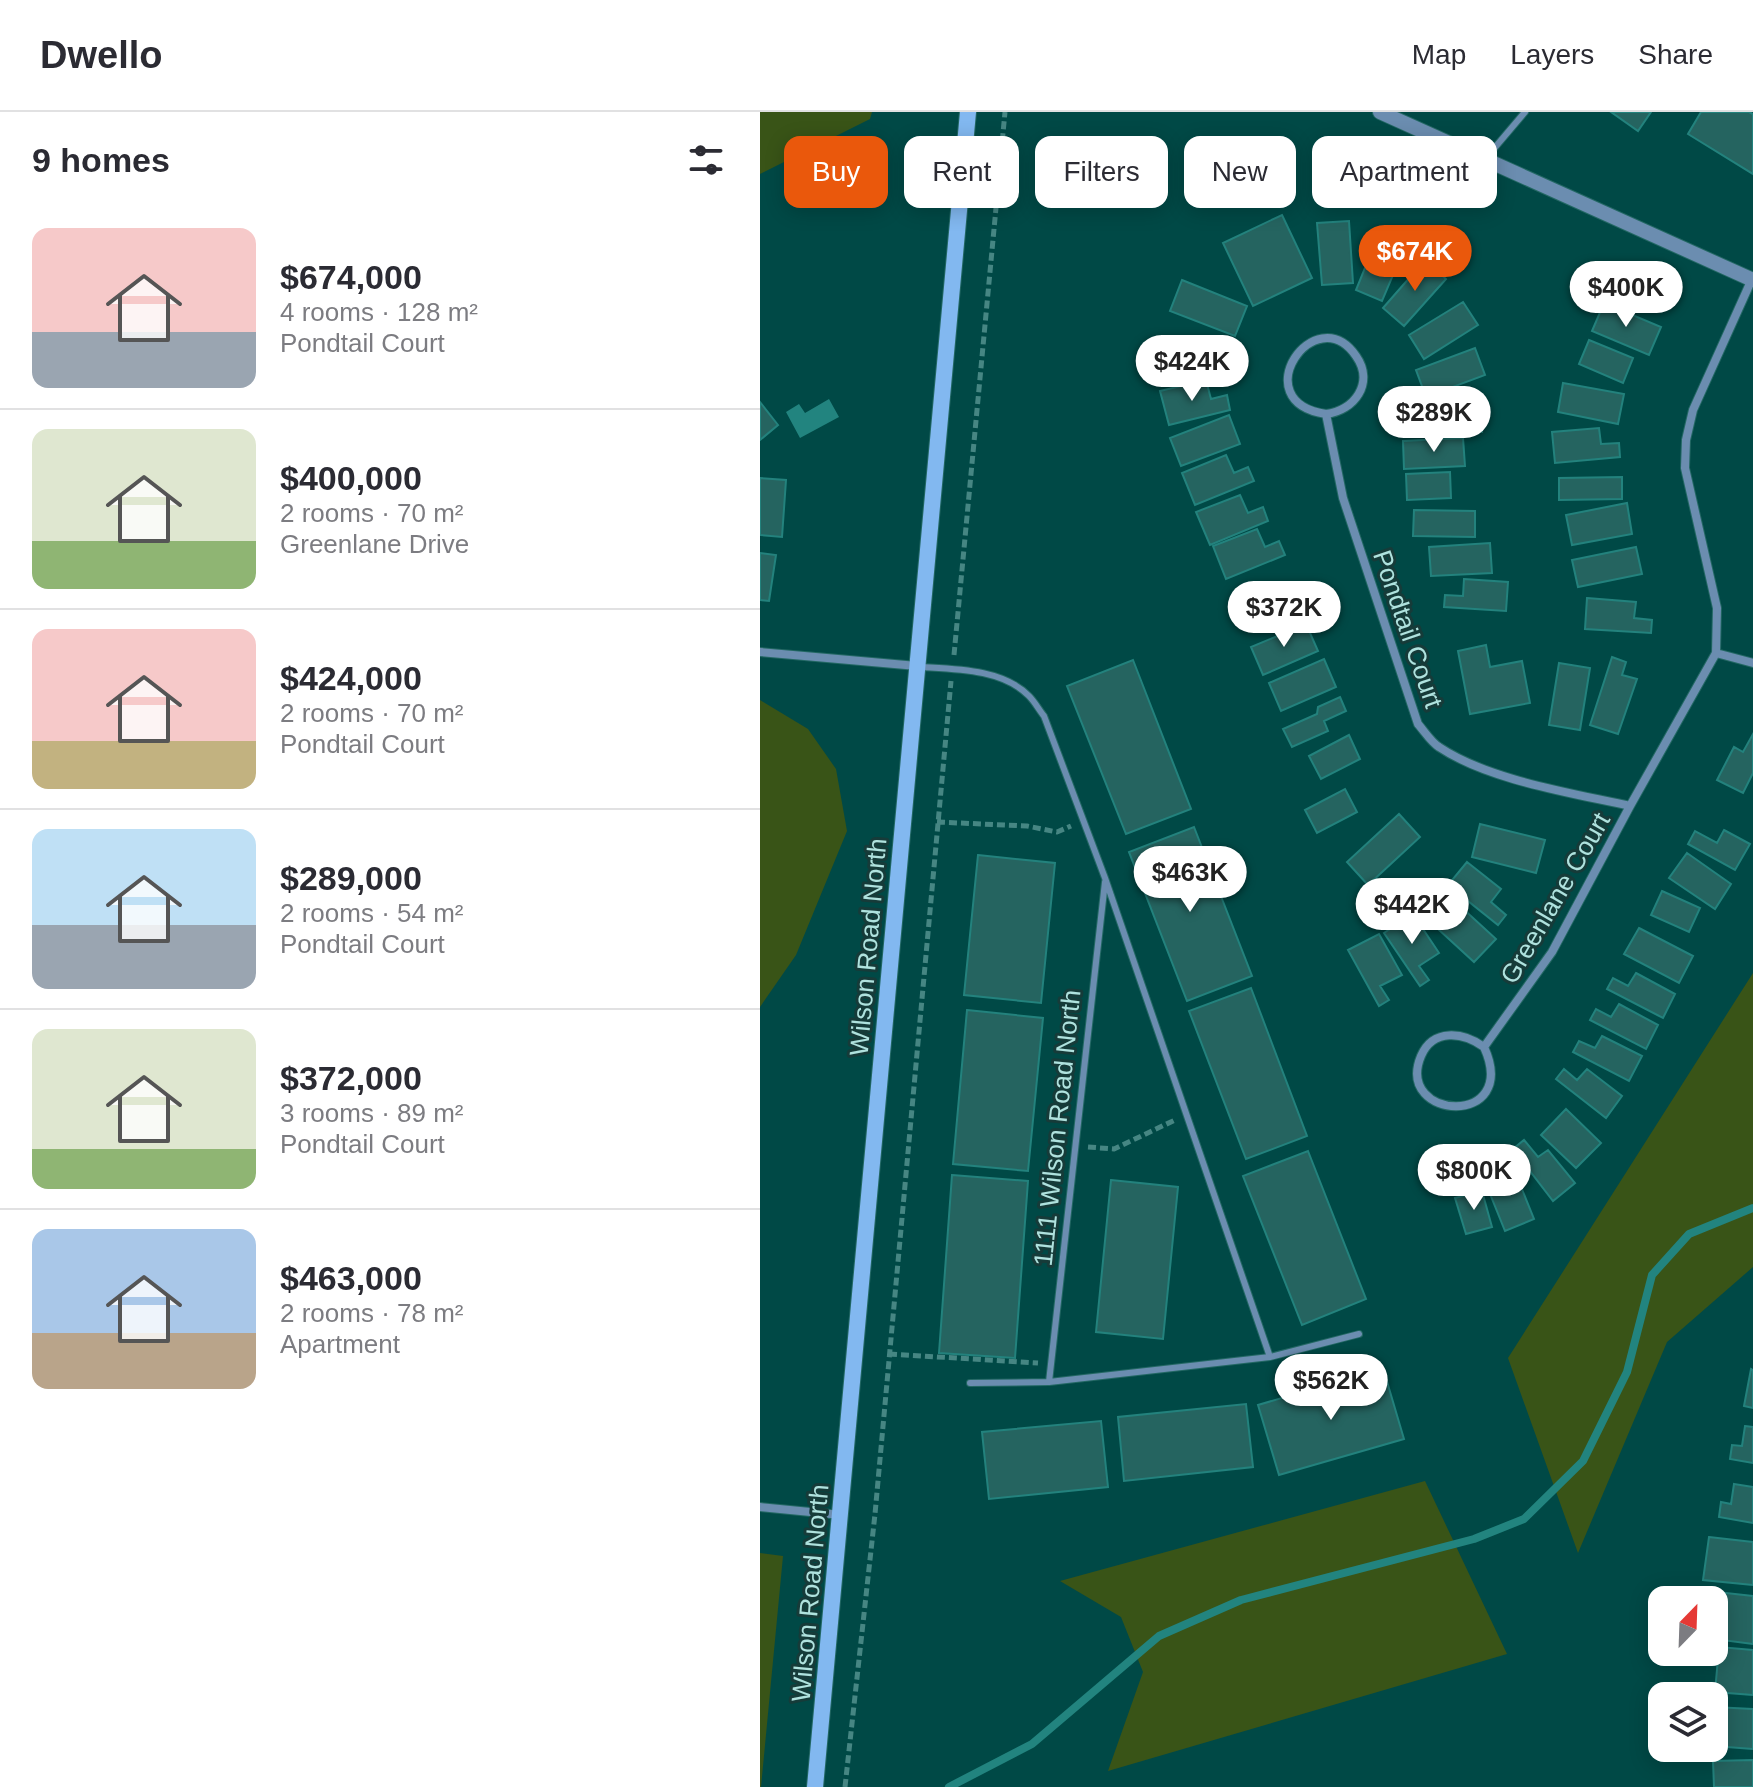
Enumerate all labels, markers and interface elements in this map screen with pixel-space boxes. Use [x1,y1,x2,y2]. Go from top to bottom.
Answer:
text: Dwello [40,34,162,76]
text: Map [1412,39,1466,70]
text: Layers [1510,39,1594,70]
text: Share [1638,39,1713,70]
chip: Buy [784,136,888,208]
chip: Rent [904,136,1019,208]
chip: Filters [1035,136,1168,208]
chip: New [1184,136,1296,208]
chip: Apartment [1312,136,1497,208]
icon: filters [684,138,728,182]
text: 9 homes [32,141,170,179]
pin: $674K [1359,225,1471,293]
text: $674K [1377,236,1453,266]
text: $674,000 [280,258,422,296]
icon: home [96,260,192,356]
pin: $400K [1570,261,1682,329]
text: $400K [1588,272,1664,302]
text: 4 rooms · 128 m² [280,297,478,327]
text: Pondtail Court [280,328,445,358]
pin: $424K [1136,335,1248,403]
text: $424K [1154,346,1230,376]
pin: $289K [1378,386,1490,454]
text: $289K [1396,397,1472,427]
text: $400,000 [280,459,422,497]
icon: home [96,461,192,557]
text: 2 rooms · 70 m² [280,498,464,528]
text: Greenlane Drive [280,529,469,559]
street label: Pondtail Court [1367,546,1449,713]
pin: $372K [1228,581,1340,649]
text: $372K [1246,592,1322,622]
text: $424,000 [280,659,422,697]
icon: home [96,661,192,757]
text: 2 rooms · 70 m² [280,698,464,728]
text: Pondtail Court [280,729,445,759]
street label: Greenlane Court [1494,807,1616,989]
street label: Wilson Road North [844,837,892,1057]
pin: $463K [1134,846,1246,914]
text: $463K [1152,857,1228,887]
text: $289,000 [280,859,422,897]
icon: home [96,861,192,957]
pin: $442K [1356,878,1468,946]
text: $442K [1374,889,1450,919]
text: 2 rooms · 54 m² [280,898,464,928]
text: Pondtail Court [280,929,445,959]
street label: 1111 Wilson Road North [1028,988,1086,1268]
text: $372,000 [280,1059,422,1097]
icon: home [96,1061,192,1157]
text: 3 rooms · 89 m² [280,1098,464,1128]
text: Pondtail Court [280,1129,445,1159]
pin: $800K [1418,1144,1530,1212]
text: $800K [1436,1155,1512,1185]
text: $463,000 [280,1259,422,1297]
icon: home [96,1261,192,1357]
text: 2 rooms · 78 m² [280,1298,464,1328]
text: Apartment [280,1329,400,1359]
pin: $562K [1275,1354,1387,1422]
text: $562K [1293,1365,1369,1395]
street label: Wilson Road North [786,1483,834,1703]
north arrow [1648,1586,1728,1666]
map controls [1648,1586,1728,1762]
button: layers [1648,1682,1728,1762]

